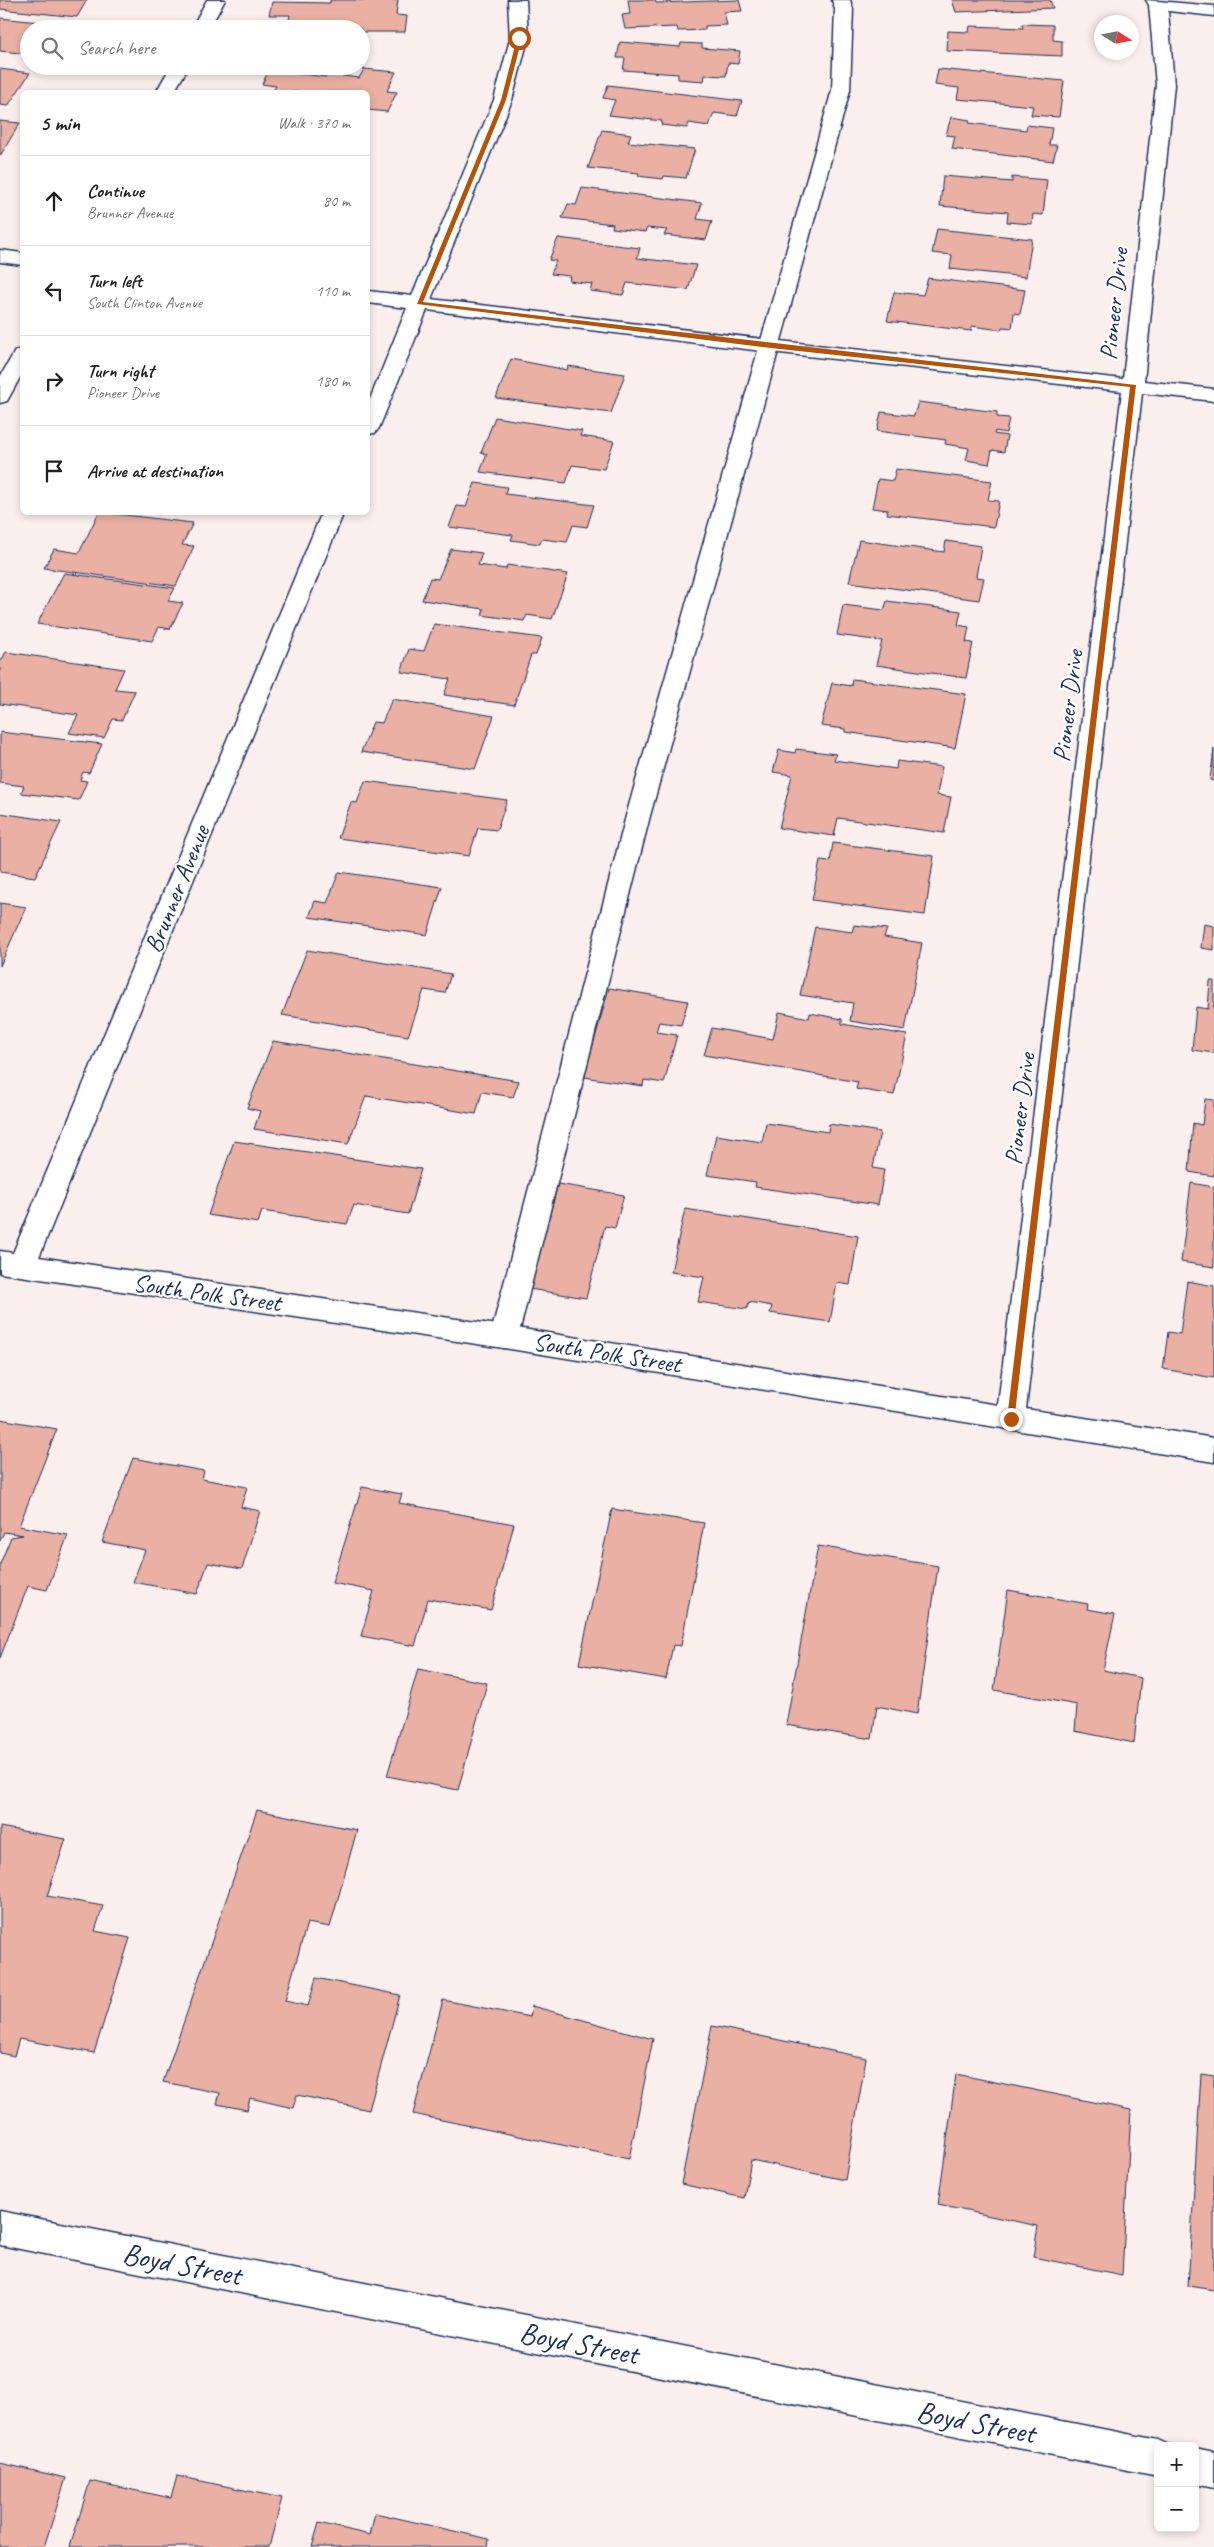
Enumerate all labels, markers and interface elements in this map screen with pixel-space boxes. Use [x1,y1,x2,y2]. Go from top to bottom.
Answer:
north arrow [1094,15,1139,60]
search box [20,20,370,75]
route start [508,27,531,50]
icon: search [38,34,66,62]
text: Search here [78,36,155,60]
text: 5 min [40,110,80,136]
text: Walk · 370 m [278,113,350,133]
text: Continue [87,179,144,203]
icon: ahead [40,187,68,215]
text: 80 m [323,191,350,211]
text: Brunner Avenue [87,203,173,223]
street label: Pioneer Drive [1092,245,1136,362]
text: Turn left [87,269,142,293]
icon: left [40,277,68,305]
text: 110 m [316,281,350,301]
text: South Clinton Avenue [87,293,202,313]
text: Turn right [87,359,154,383]
icon: right [40,367,68,395]
text: 180 m [316,371,350,391]
text: Pioneer Drive [87,383,159,403]
icon: arrive [40,457,68,485]
text: Arrive at destination [87,459,223,483]
street label: Pioneer Drive [1045,646,1091,764]
street label: Brunner Avenue [137,819,218,957]
street label: Pioneer Drive [997,1049,1043,1167]
street label: South Polk Street [131,1267,286,1320]
street label: South Polk Street [531,1326,686,1381]
route end [1000,1408,1023,1431]
street label: Boyd Street [120,2234,247,2295]
street label: Boyd Street [517,2313,644,2374]
street label: Boyd Street [914,2392,1041,2453]
map controls [1154,2442,1199,2532]
button: + [1154,2442,1199,2487]
button: − [1154,2487,1199,2532]

